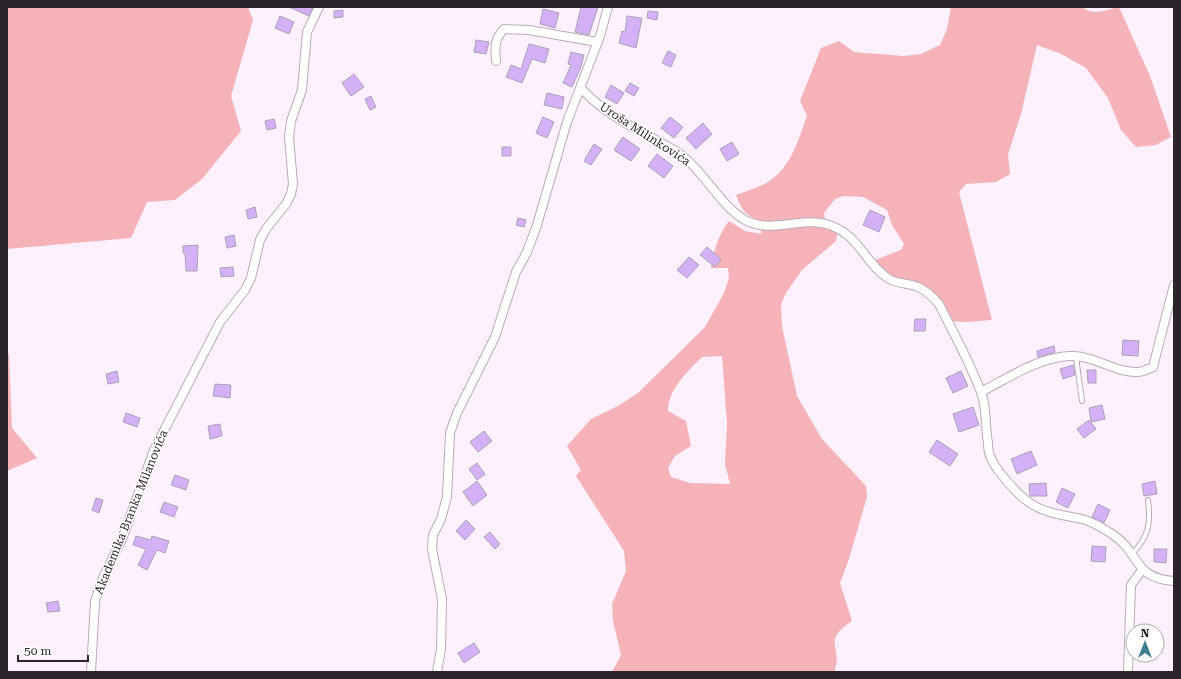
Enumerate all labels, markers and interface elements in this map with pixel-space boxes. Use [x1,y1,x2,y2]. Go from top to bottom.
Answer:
street label: Uroša Milinkovića [597,99,693,169]
street label: Akademika Branka Milanovića [92,427,171,596]
north arrow [1125,623,1165,663]
text: N [1141,627,1150,640]
scale bar [18,637,88,663]
text: 50 m [24,644,51,658]

